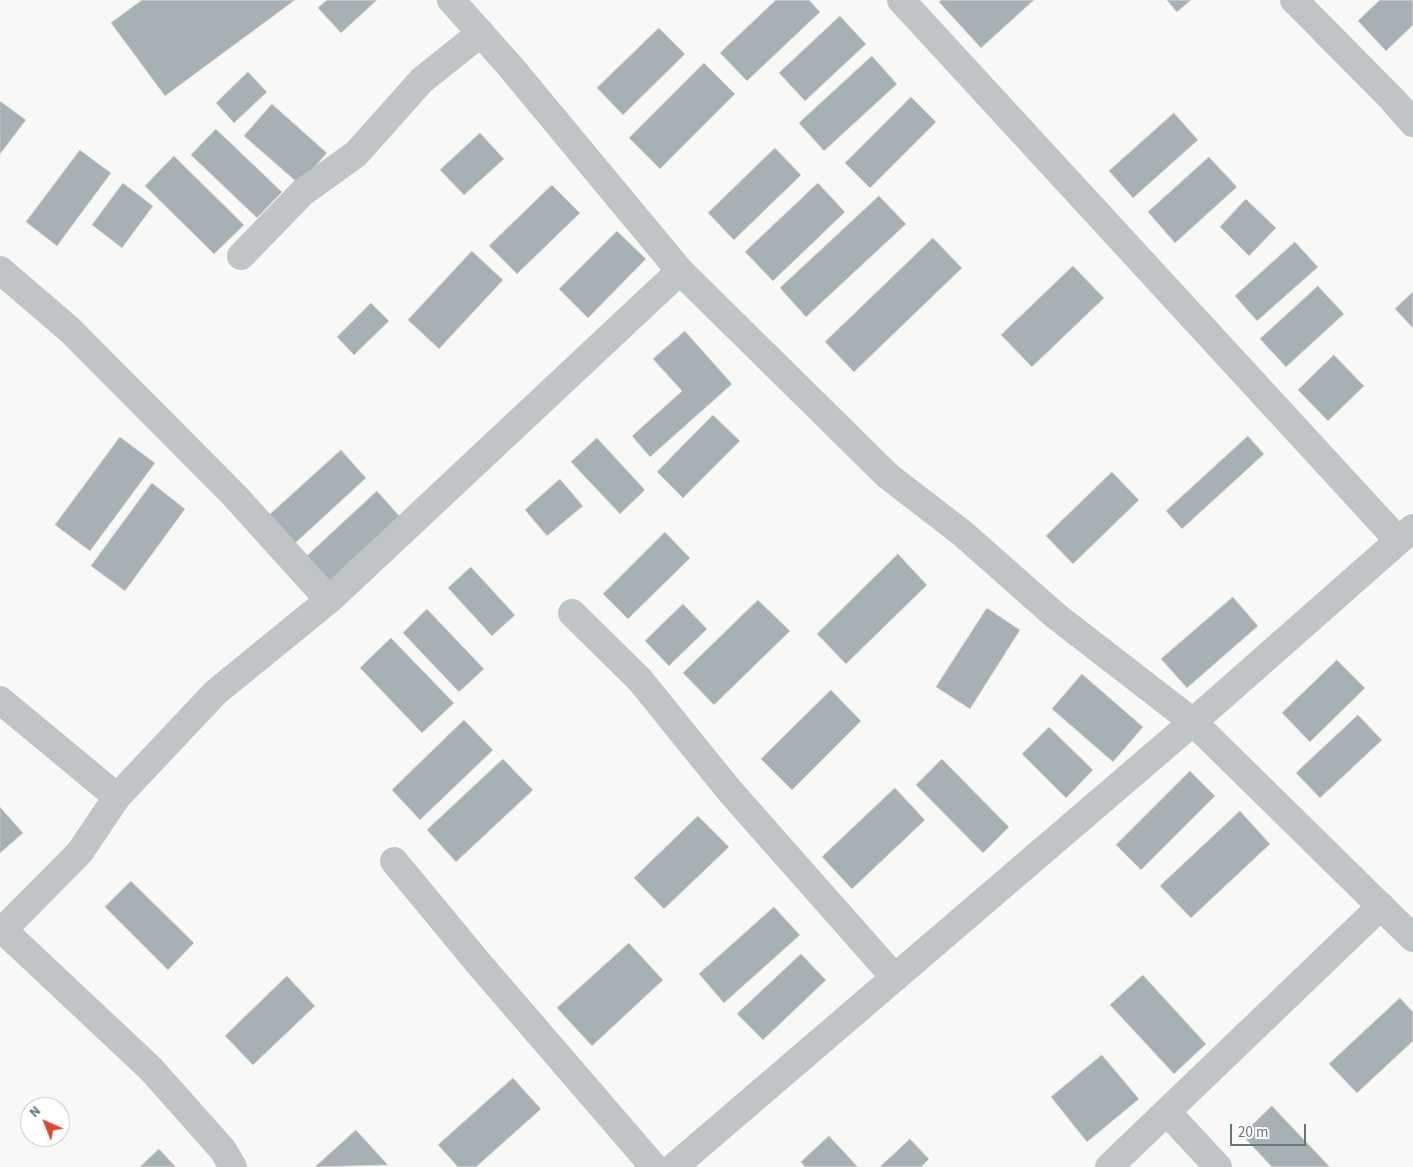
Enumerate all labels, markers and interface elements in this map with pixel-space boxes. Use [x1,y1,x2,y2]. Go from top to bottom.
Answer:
north arrow [20,1097,70,1147]
text: N [25,1102,46,1122]
scale bar [1233,1114,1309,1146]
text: 20 m [1238,1122,1268,1143]

